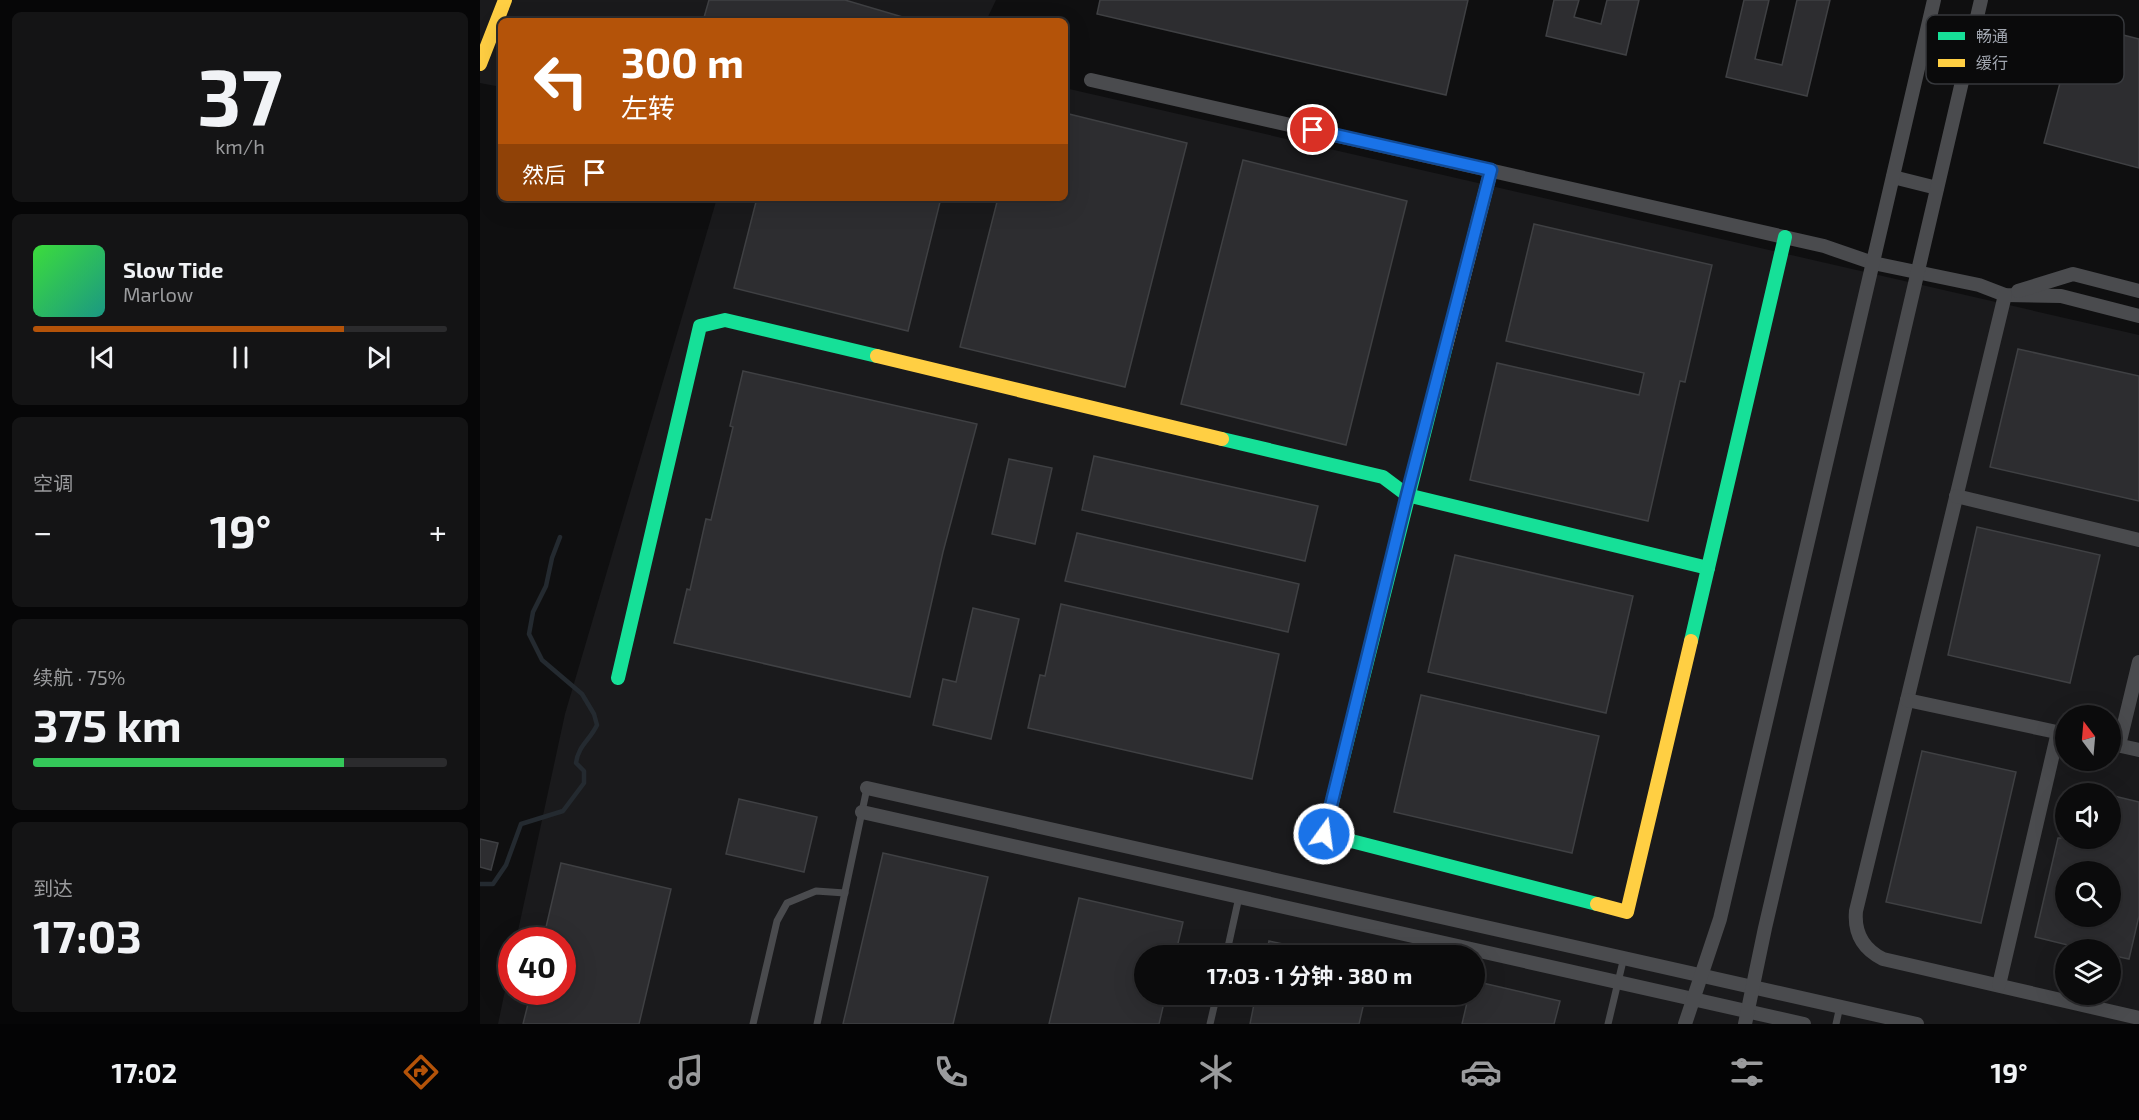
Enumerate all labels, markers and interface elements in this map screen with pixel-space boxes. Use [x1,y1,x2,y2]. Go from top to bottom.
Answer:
legend [1926,15,2124,84]
text: 畅通 [1976,26,2008,45]
text: 300 m [621,36,744,86]
icon: left [522,42,600,120]
text: 37 [197,48,283,142]
text: 缓行 [1976,53,2008,72]
text: 左转 [621,91,675,123]
pin [1287,104,1338,155]
icon: arrive [1296,113,1329,146]
text: km/h [215,134,265,158]
icon: arrive [578,156,611,189]
text: 然后 [522,161,566,187]
text: Slow Tide [123,256,223,282]
text: Marlow [123,282,193,306]
icon: previous [86,341,119,374]
icon: pause [224,341,257,374]
icon: next [362,341,395,374]
text: 空调 [33,471,73,495]
text: 19° [210,503,271,557]
text: − [33,511,52,551]
text: + [429,511,447,551]
text: 续航 · 75% [33,665,125,689]
text: 375 km [33,697,182,751]
north arrow [2055,705,2121,771]
map controls [2055,705,2121,1005]
button: sound [2055,783,2121,849]
position arrow [1292,802,1356,866]
button: search [2055,861,2121,927]
text: 到达 [33,876,73,900]
text: 17:03 [33,908,142,962]
speed limit sign: 40 [498,927,576,1005]
button: layers [2055,939,2121,1005]
text: 17:03 · 1 分钟 · 380 m [1207,962,1412,988]
icon: directions [400,1051,442,1093]
icon: music [665,1051,707,1093]
icon: phone [930,1051,972,1093]
icon: climate [1195,1051,1237,1093]
icon: car [1460,1051,1502,1093]
icon: filters [1726,1051,1768,1093]
text: 17:02 [112,1056,177,1088]
text: 19° [1991,1056,2027,1088]

